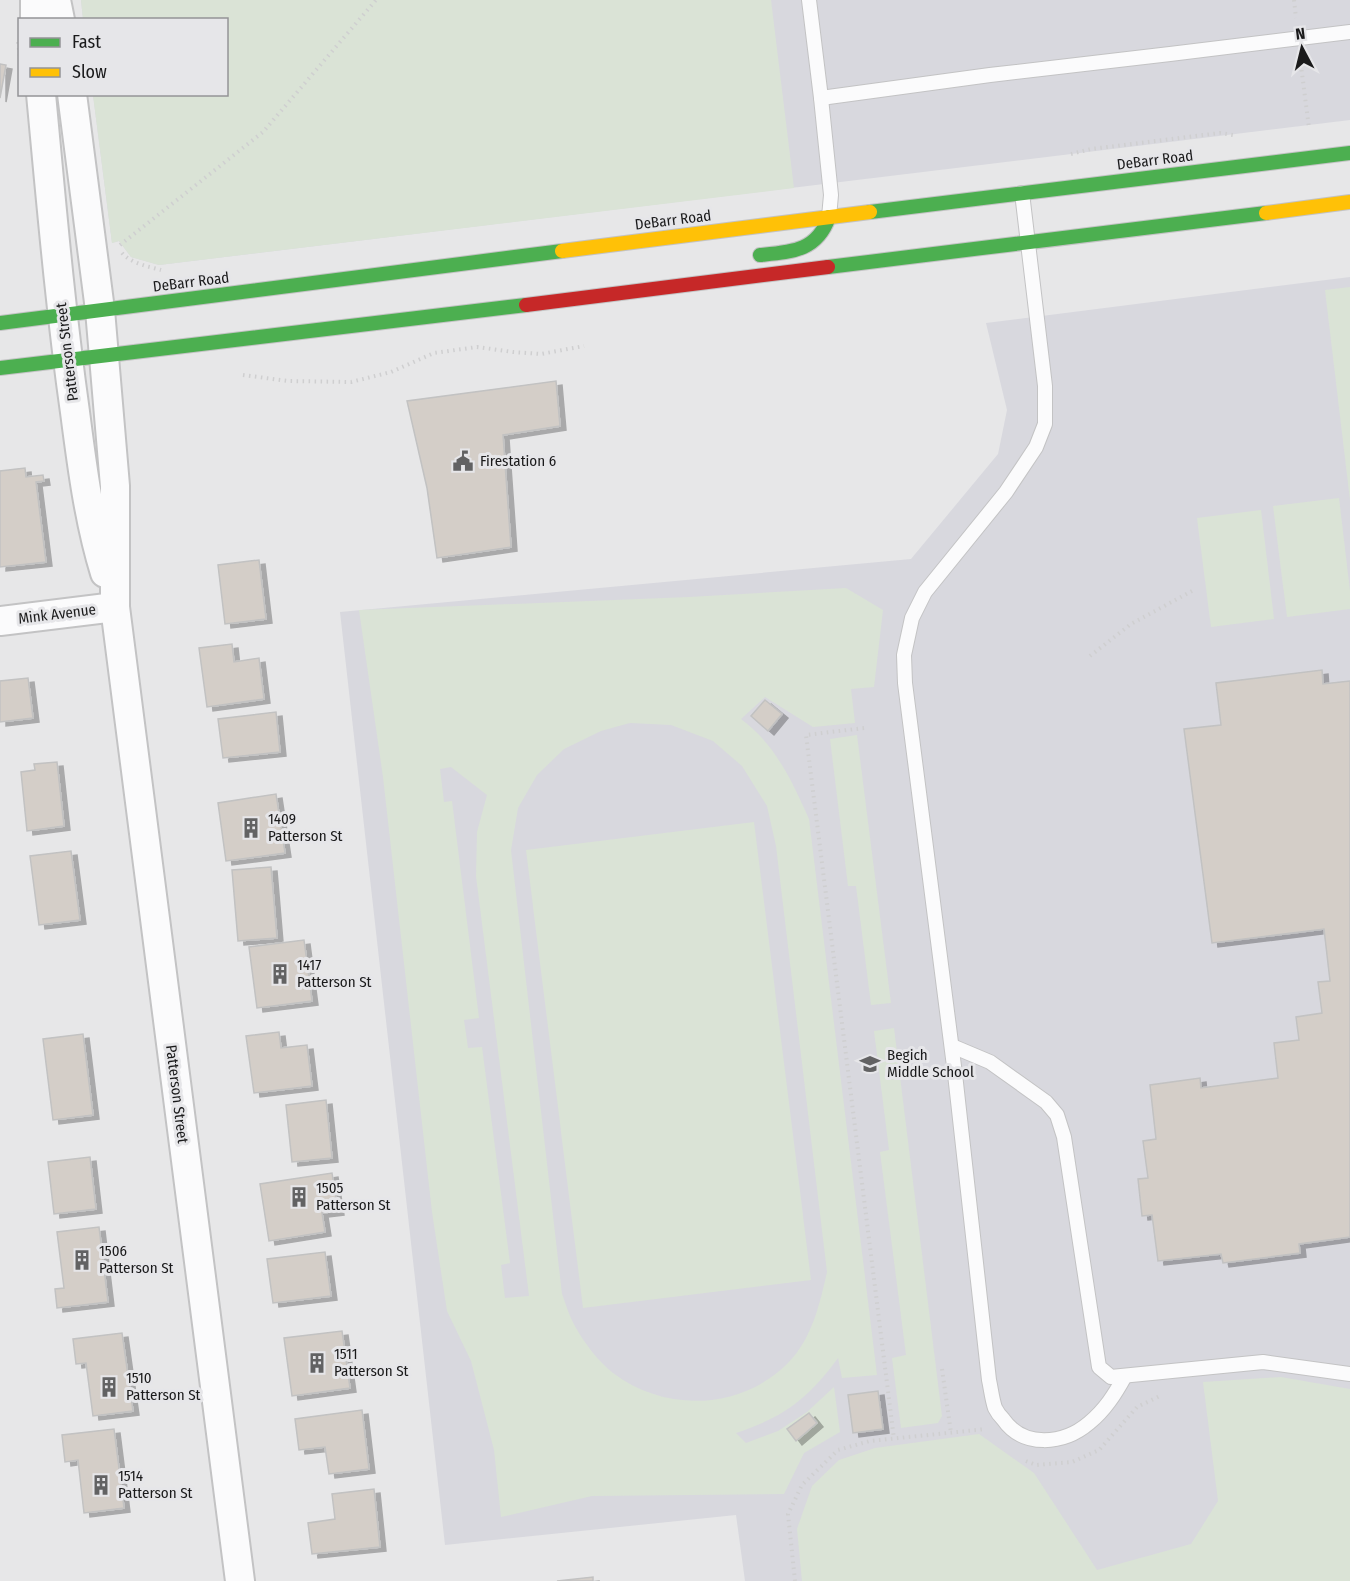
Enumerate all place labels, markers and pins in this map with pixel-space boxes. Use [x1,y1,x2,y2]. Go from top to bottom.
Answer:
public building icon: Firestation 6 [451,449,475,473]
place label: Firestation 6 [480,452,556,470]
place label: 1409 Patterson St [268,810,343,845]
building icon: 1409 Patterson St [239,816,263,840]
place label: 1417 Patterson St [297,956,372,991]
building icon: 1417 Patterson St [268,962,292,986]
place label: Begich Middle School [887,1046,974,1081]
school or university icon: Begich Middle School [858,1052,882,1076]
place label: 1505 Patterson St [316,1179,391,1214]
building icon: 1505 Patterson St [287,1185,311,1209]
place label: 1506 Patterson St [99,1242,174,1277]
building icon: 1506 Patterson St [70,1248,94,1272]
place label: 1511 Patterson St [334,1345,409,1380]
building icon: 1511 Patterson St [305,1351,329,1375]
place label: 1510 Patterson St [126,1369,201,1404]
building icon: 1510 Patterson St [97,1375,121,1399]
place label: 1514 Patterson St [118,1467,193,1502]
building icon: 1514 Patterson St [89,1473,113,1497]

